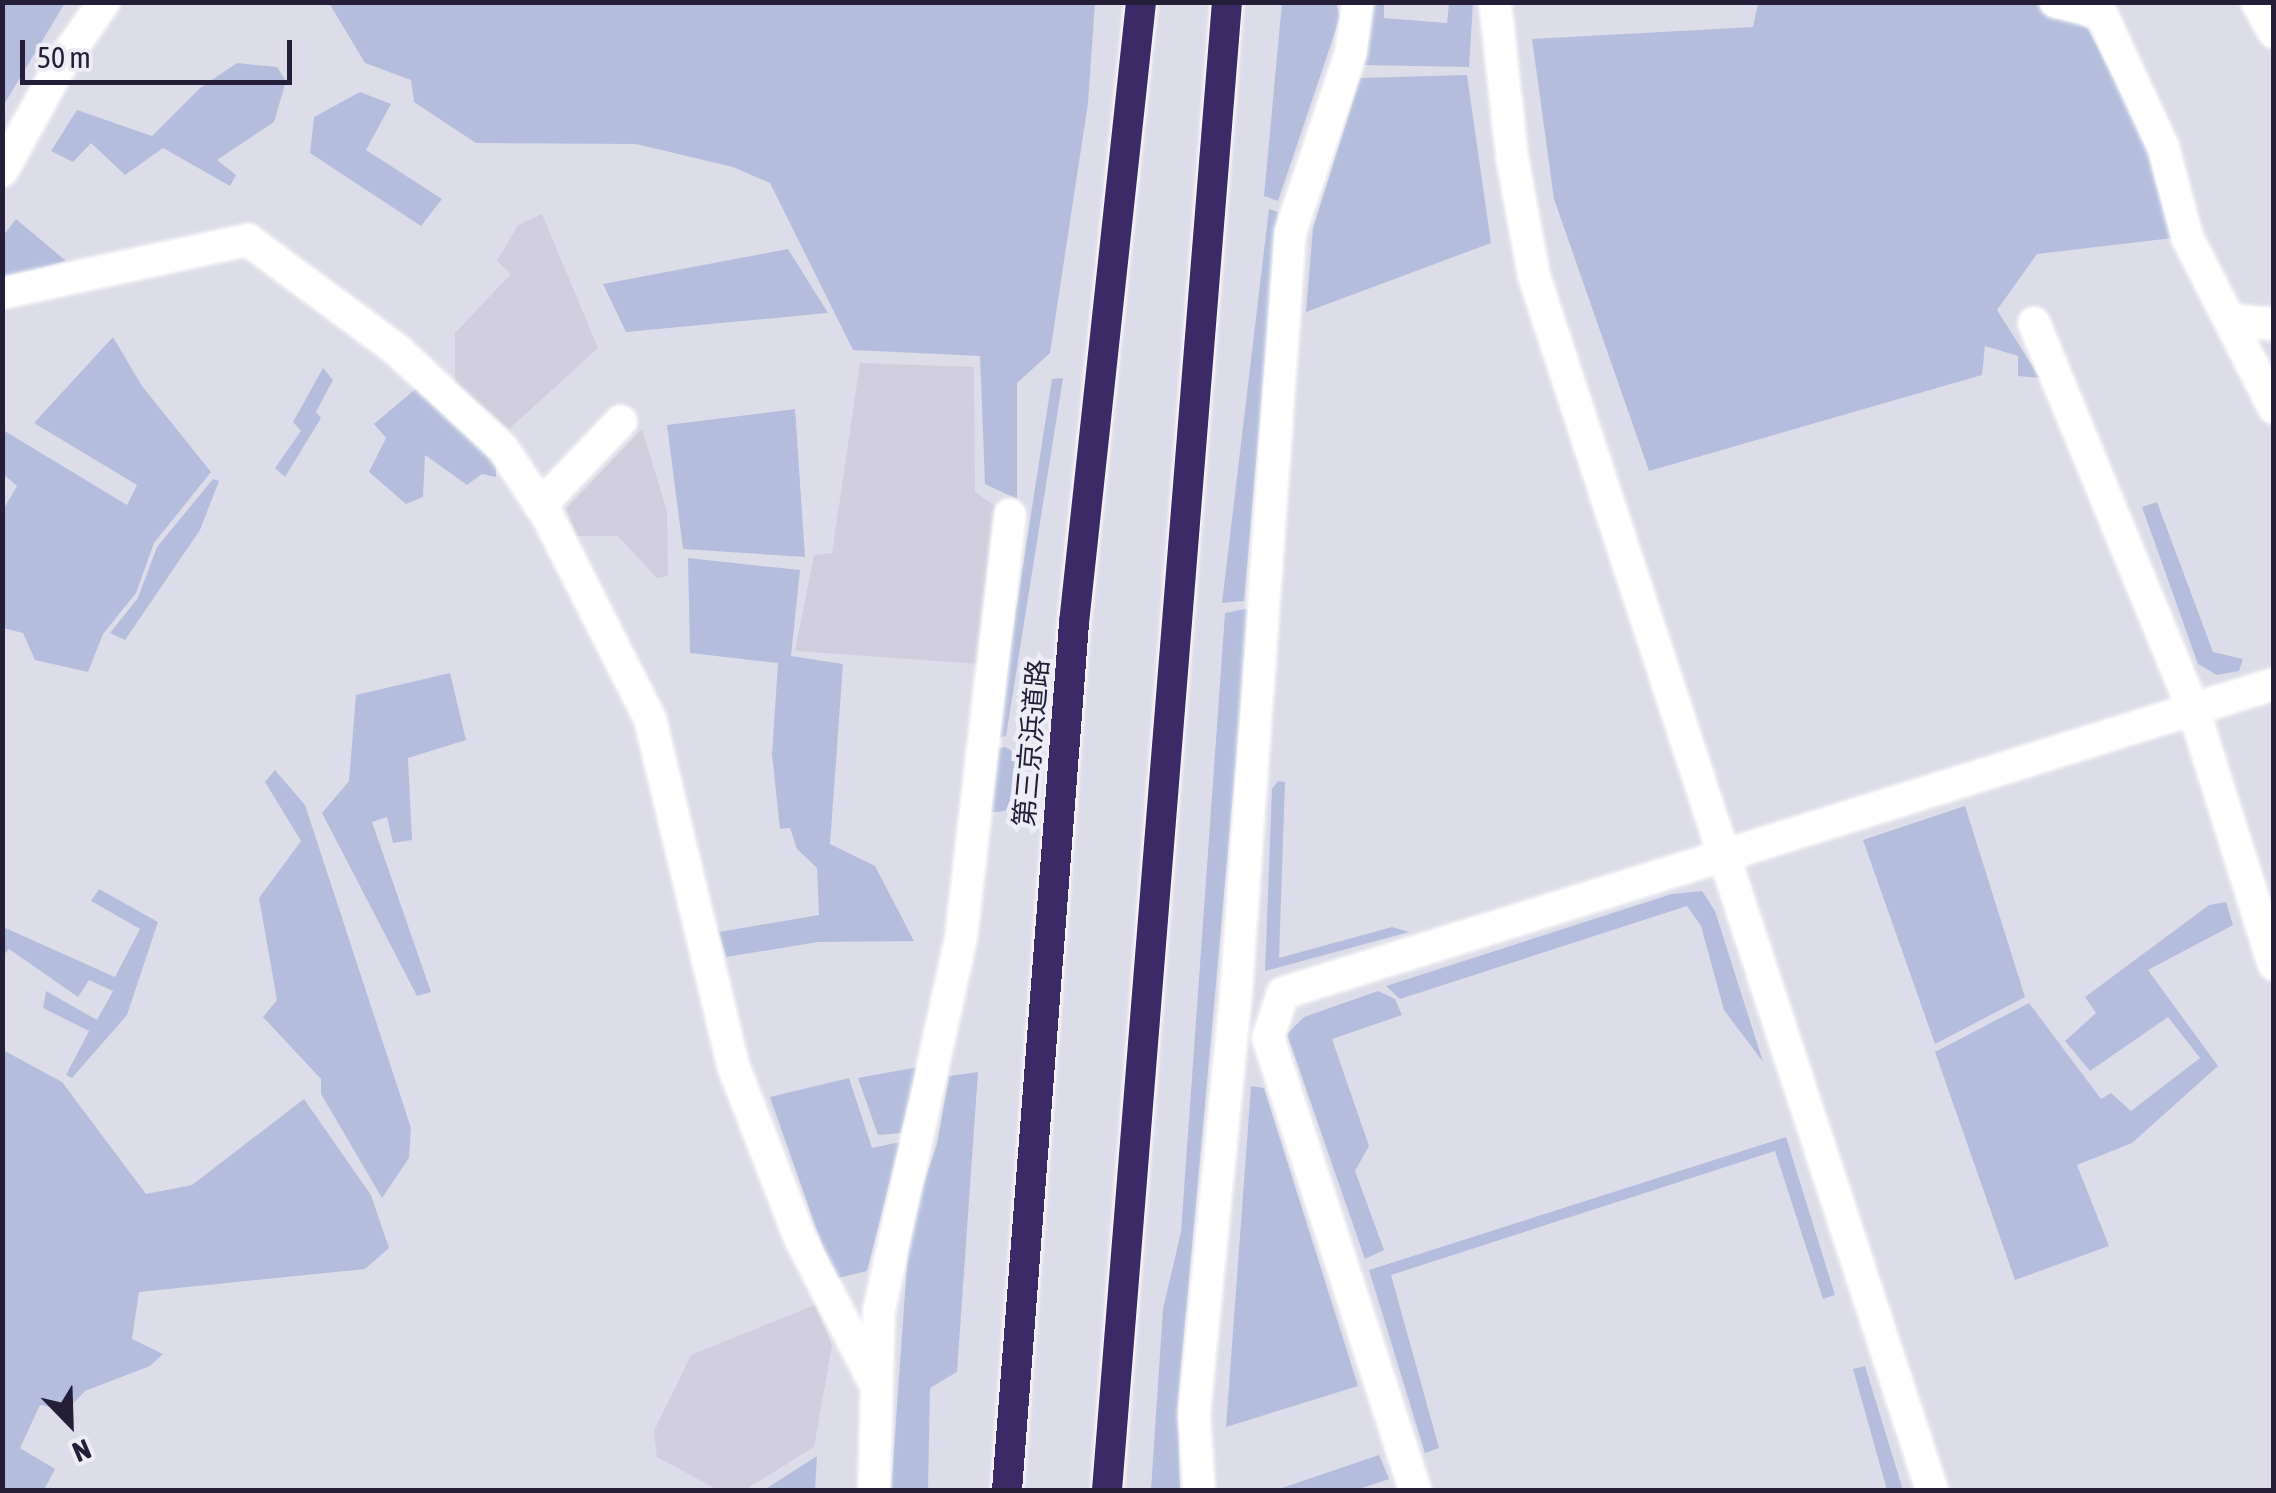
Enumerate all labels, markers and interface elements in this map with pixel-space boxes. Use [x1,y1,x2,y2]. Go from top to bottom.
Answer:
scale bar [25,20,298,82]
text: 50 m [37,40,91,74]
street label: 第三京浜道路 [1007,658,1055,828]
north arrow [20,1373,120,1473]
text: N [68,1433,96,1469]

